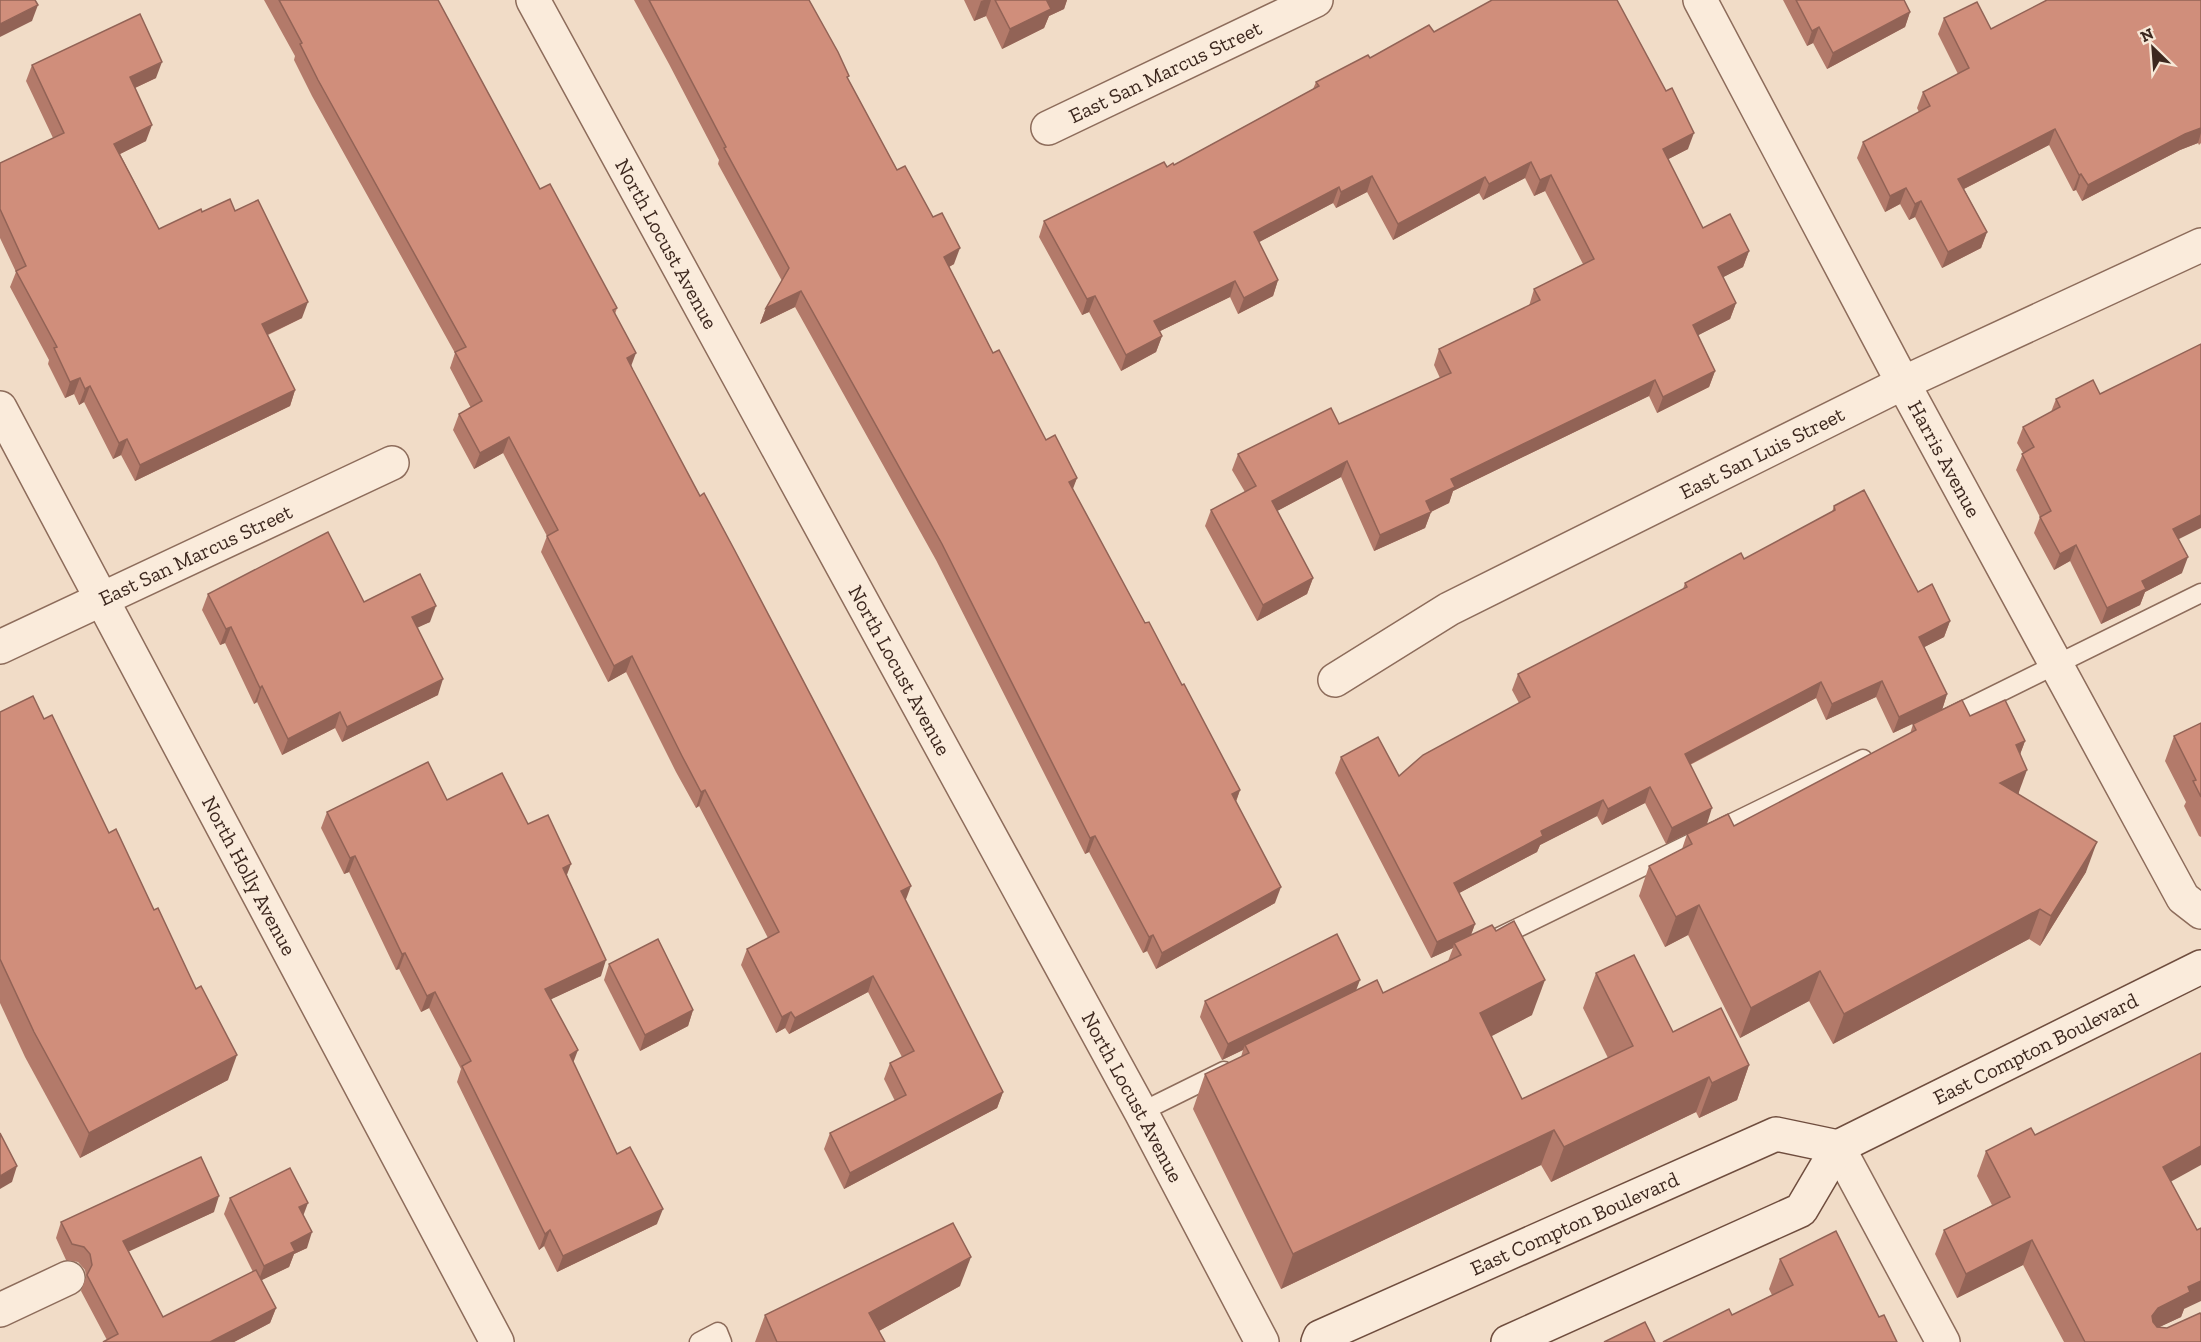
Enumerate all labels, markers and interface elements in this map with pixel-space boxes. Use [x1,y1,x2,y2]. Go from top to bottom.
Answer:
street label: East San Marcus Street [1065,15,1266,128]
north arrow [2123,18,2183,78]
text: N [2137,24,2156,46]
street label: North Locust Avenue [610,154,723,333]
street label: Harris Avenue [1903,396,1987,522]
street label: East San Luis Street [1675,401,1849,504]
street label: East San Marcus Street [95,499,296,611]
street label: North Locust Avenue [843,581,957,760]
street label: North Holly Avenue [197,792,302,960]
street label: East Compton Boulevard [1929,987,2142,1110]
street label: North Locust Avenue [1077,1007,1189,1187]
street label: East Compton Boulevard [1466,1166,1683,1280]

